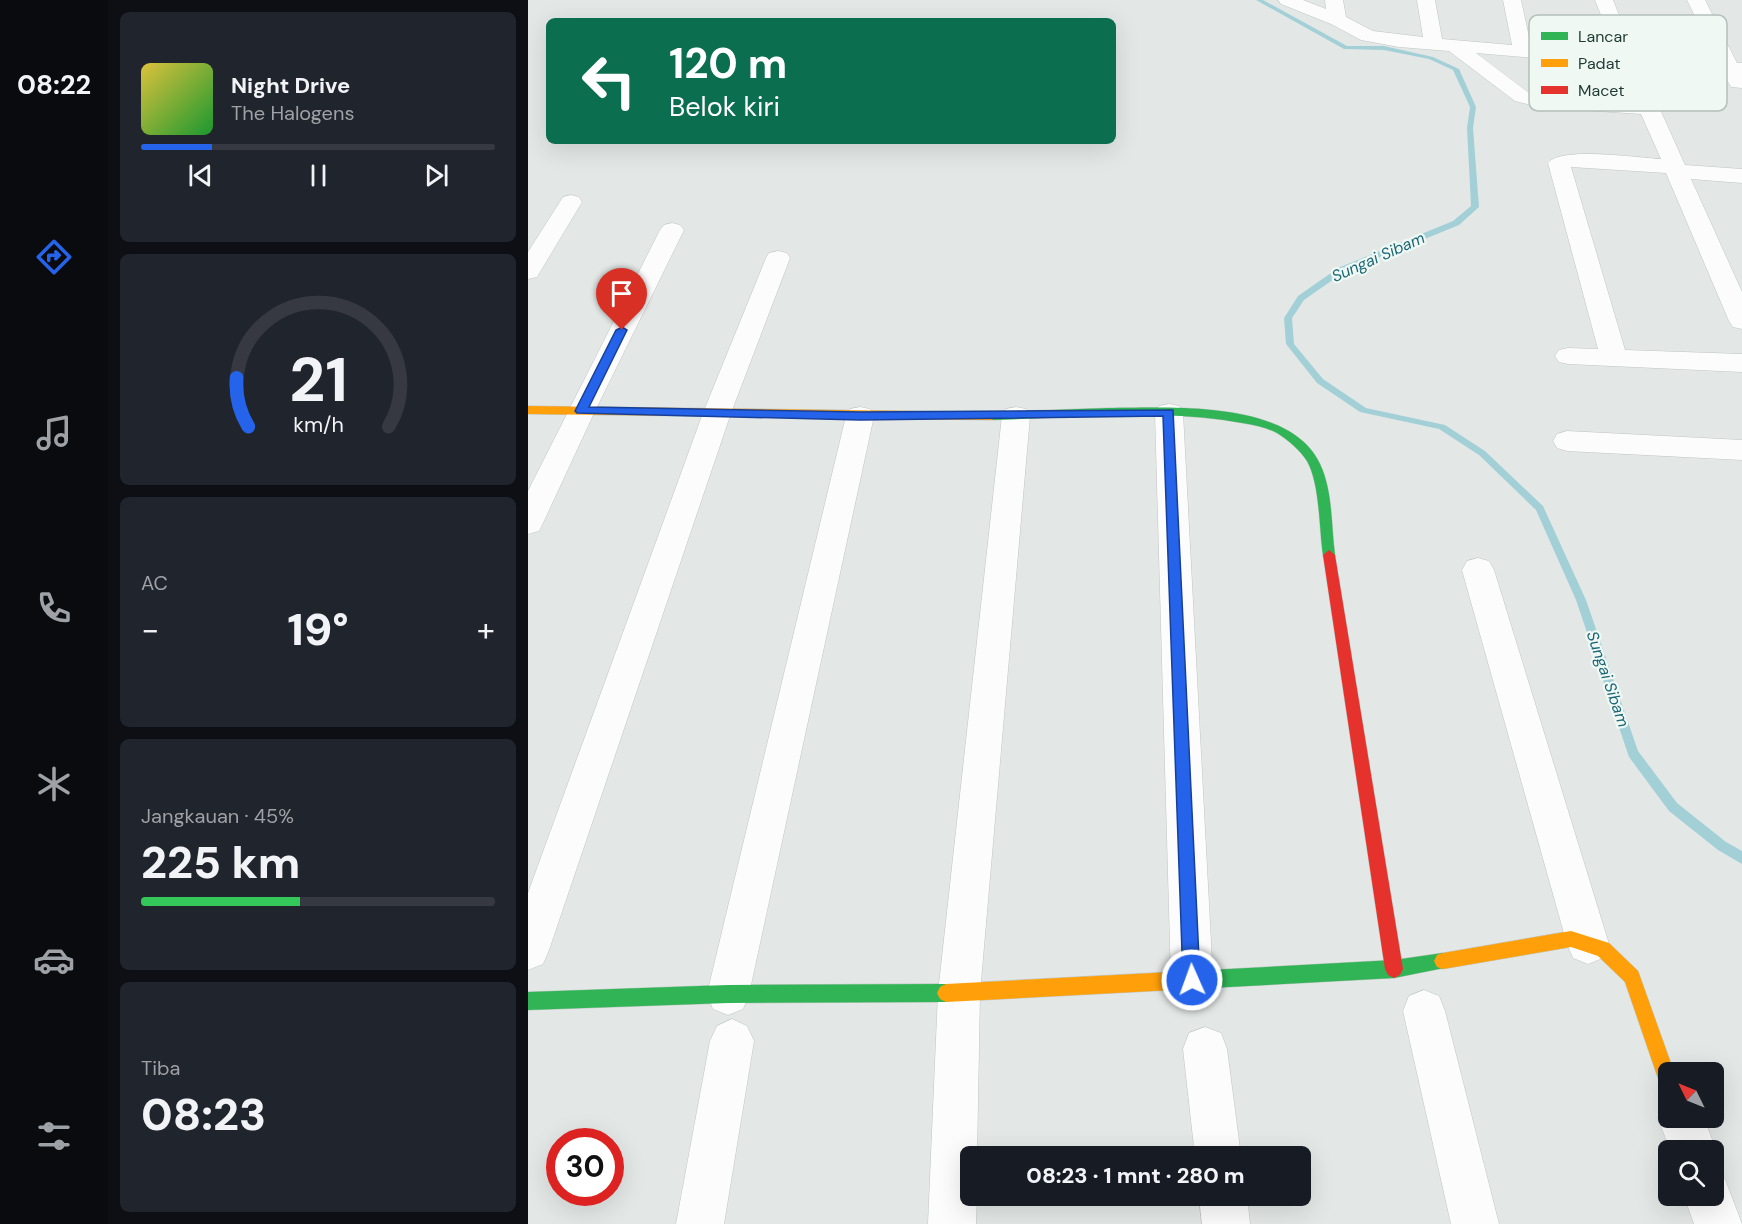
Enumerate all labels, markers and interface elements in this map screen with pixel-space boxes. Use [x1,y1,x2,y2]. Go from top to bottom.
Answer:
legend [1529,15,1727,111]
text: Lancar [1578,26,1628,47]
text: 120 m [669,36,787,91]
icon: left [570,42,648,120]
text: Padat [1578,53,1620,74]
text: 08:22 [17,67,91,102]
text: Night Drive [231,71,350,100]
text: Macet [1578,80,1624,101]
text: Belok kiri [669,89,780,124]
text: The Halogens [231,100,354,126]
icon: previous [184,159,217,192]
icon: pause [302,159,335,192]
icon: next [420,159,453,192]
water label: Sungai Sibam [1328,227,1428,287]
icon: directions [33,236,75,278]
pin [596,268,647,330]
icon: arrive [605,277,638,310]
text: 21 [289,339,347,420]
text: km/h [293,411,343,439]
icon: music [33,412,75,454]
text: AC [141,570,168,596]
icon: phone [33,587,75,629]
text: 19° [287,600,349,659]
text: − [141,608,159,651]
text: + [477,608,495,651]
water label: Sungai Sibam [1582,628,1634,730]
icon: climate [33,763,75,805]
text: Jangkauan · 45% [141,803,294,829]
text: 225 km [141,833,300,892]
icon: car [33,939,75,981]
position arrow [1160,948,1224,1012]
text: Tiba [141,1055,180,1081]
north arrow [1658,1062,1724,1128]
map controls [1658,1062,1724,1206]
text: 08:23 [141,1085,266,1144]
icon: filters [33,1115,75,1157]
speed limit sign: 30 [546,1128,624,1206]
button: search [1658,1140,1724,1206]
text: 08:23 · 1 mnt · 280 m [1026,1161,1245,1190]

